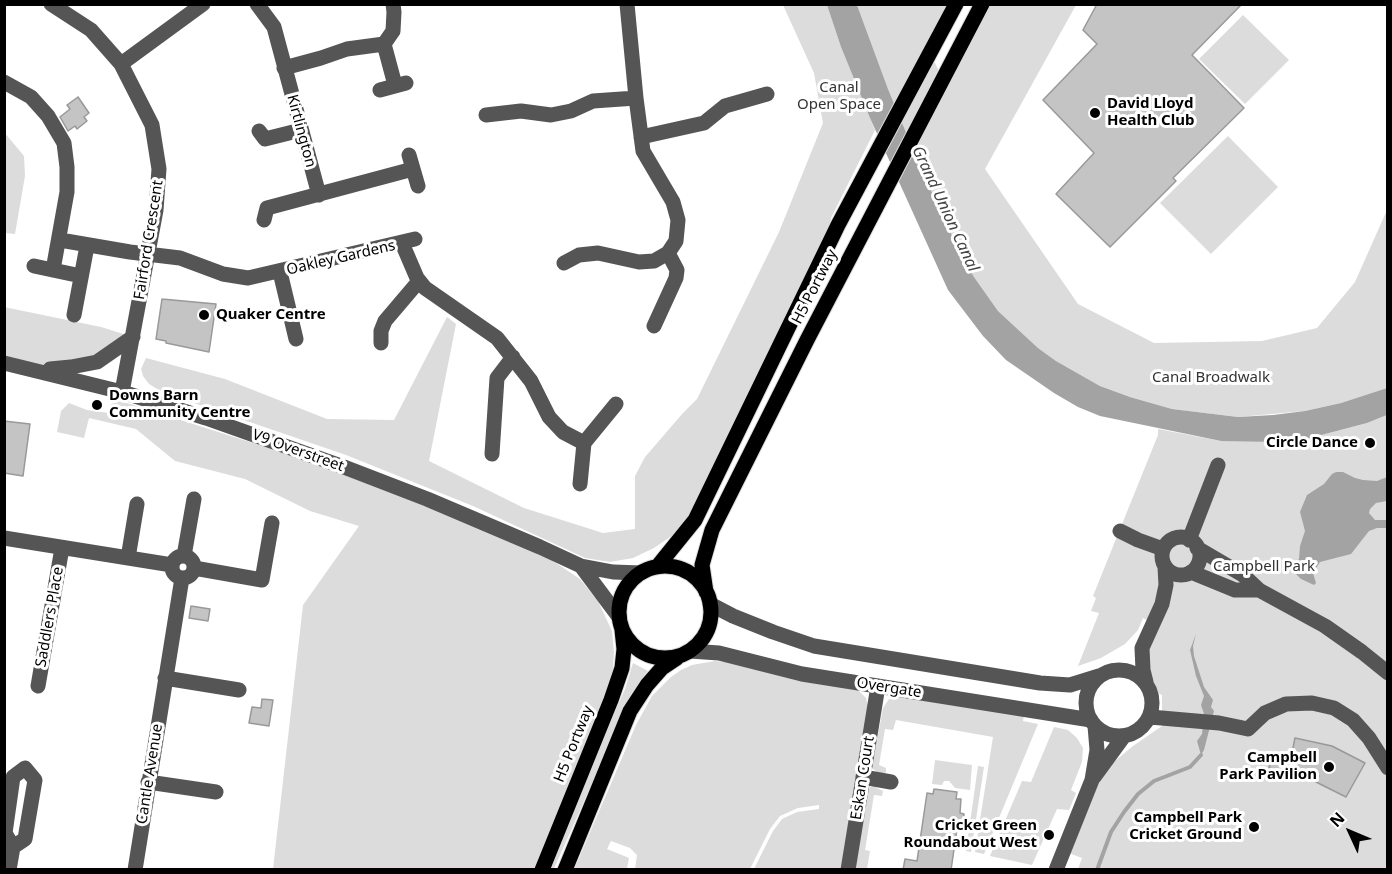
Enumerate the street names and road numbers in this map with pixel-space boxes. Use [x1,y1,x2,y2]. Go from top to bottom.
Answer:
street label: Kirtlington [283,93,319,169]
street label: Fairford Crescent [131,179,167,301]
street label: Oakley Gardens [285,237,397,279]
street label: H5 Portway [789,247,841,327]
street label: V9 Overstreet [250,426,346,476]
street label: Saddlers Place [32,565,68,669]
street label: Overgate [855,674,923,702]
street label: H5 Portway [550,703,598,785]
street label: Cantle Avenue [133,722,167,826]
street label: Eskan Court [847,735,879,821]

